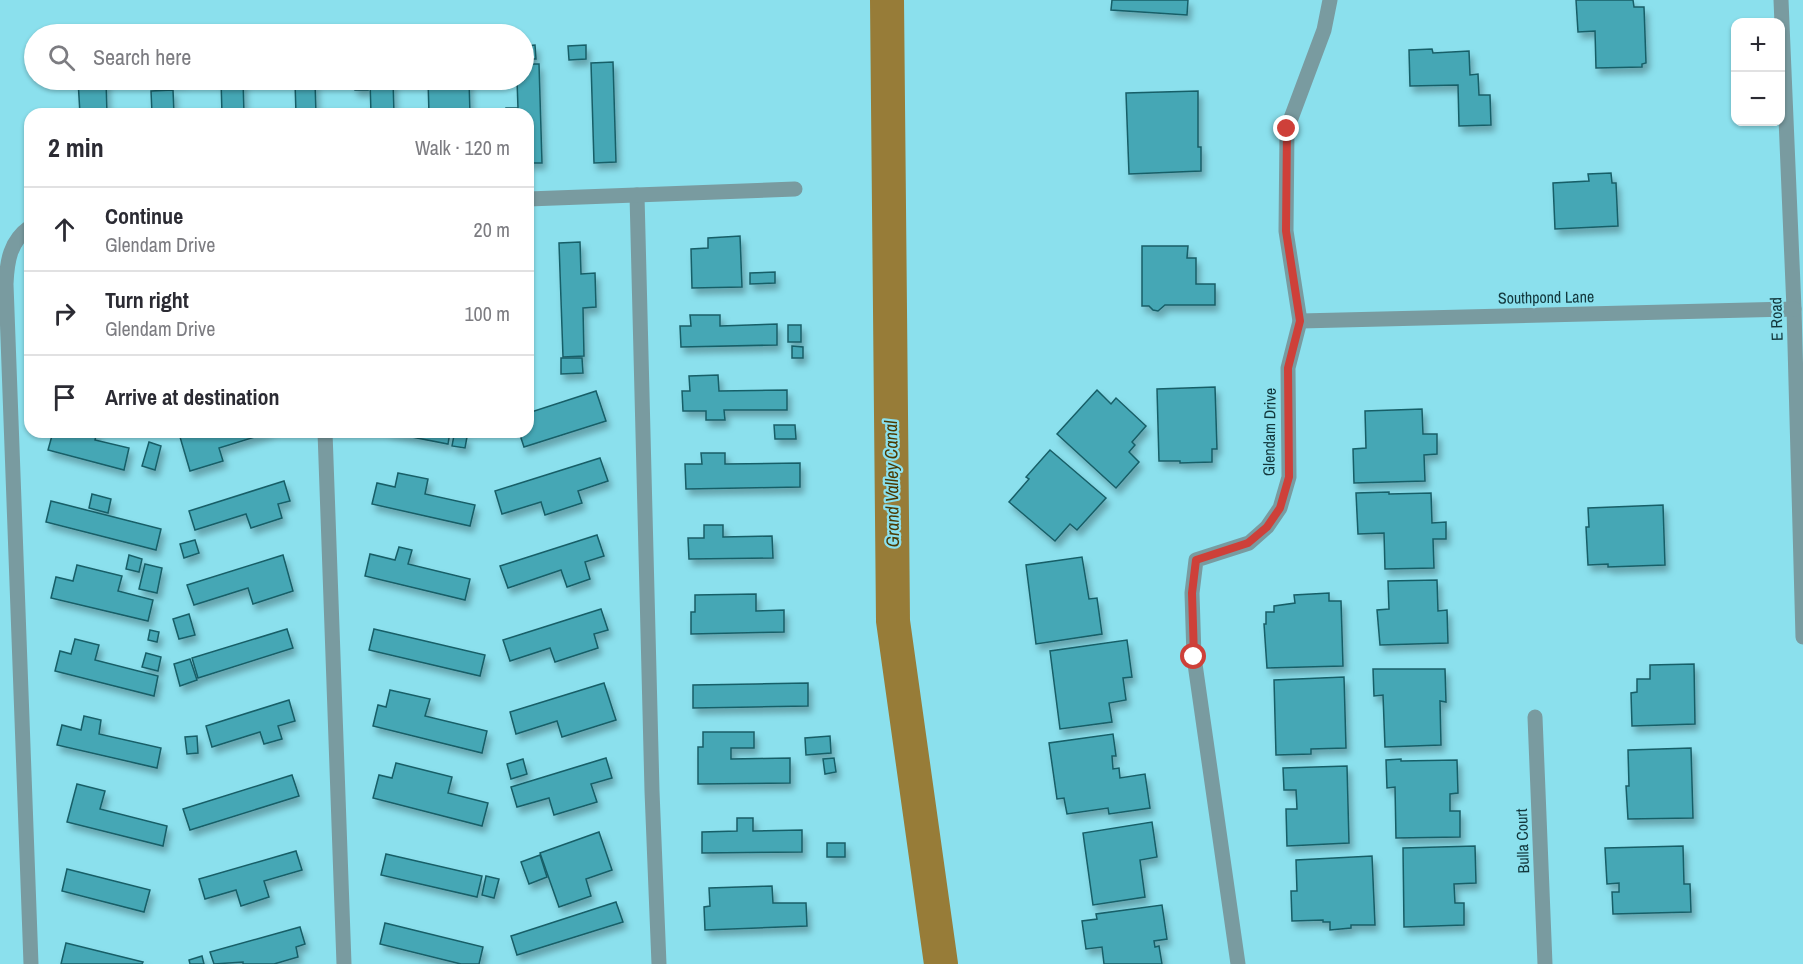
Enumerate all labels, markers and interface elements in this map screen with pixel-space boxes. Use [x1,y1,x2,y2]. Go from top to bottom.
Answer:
map controls [1731,18,1785,126]
button: + [1731,18,1785,72]
search box [24,24,534,90]
icon: search [45,41,78,74]
text: Search here [93,42,191,72]
button: − [1731,72,1785,126]
route end [1273,115,1299,141]
text: 2 min [48,130,104,165]
text: Walk · 120 m [415,134,510,161]
text: Continue [105,201,183,231]
icon: ahead [48,213,81,246]
text: 20 m [474,216,510,243]
text: Glendam Drive [105,231,215,258]
text: Turn right [105,285,189,315]
street label: Southpond Lane [1498,285,1594,309]
icon: right [48,297,81,330]
street label: E Road [1764,297,1788,341]
text: 100 m [464,300,510,327]
text: Glendam Drive [105,315,215,342]
icon: arrive [48,381,81,414]
text: Arrive at destination [105,382,279,412]
street label: Glendam Drive [1257,388,1281,476]
water label: Grand Valley Canal [878,420,905,548]
route start [1180,643,1206,669]
street label: Bulla Court [1510,808,1534,874]

